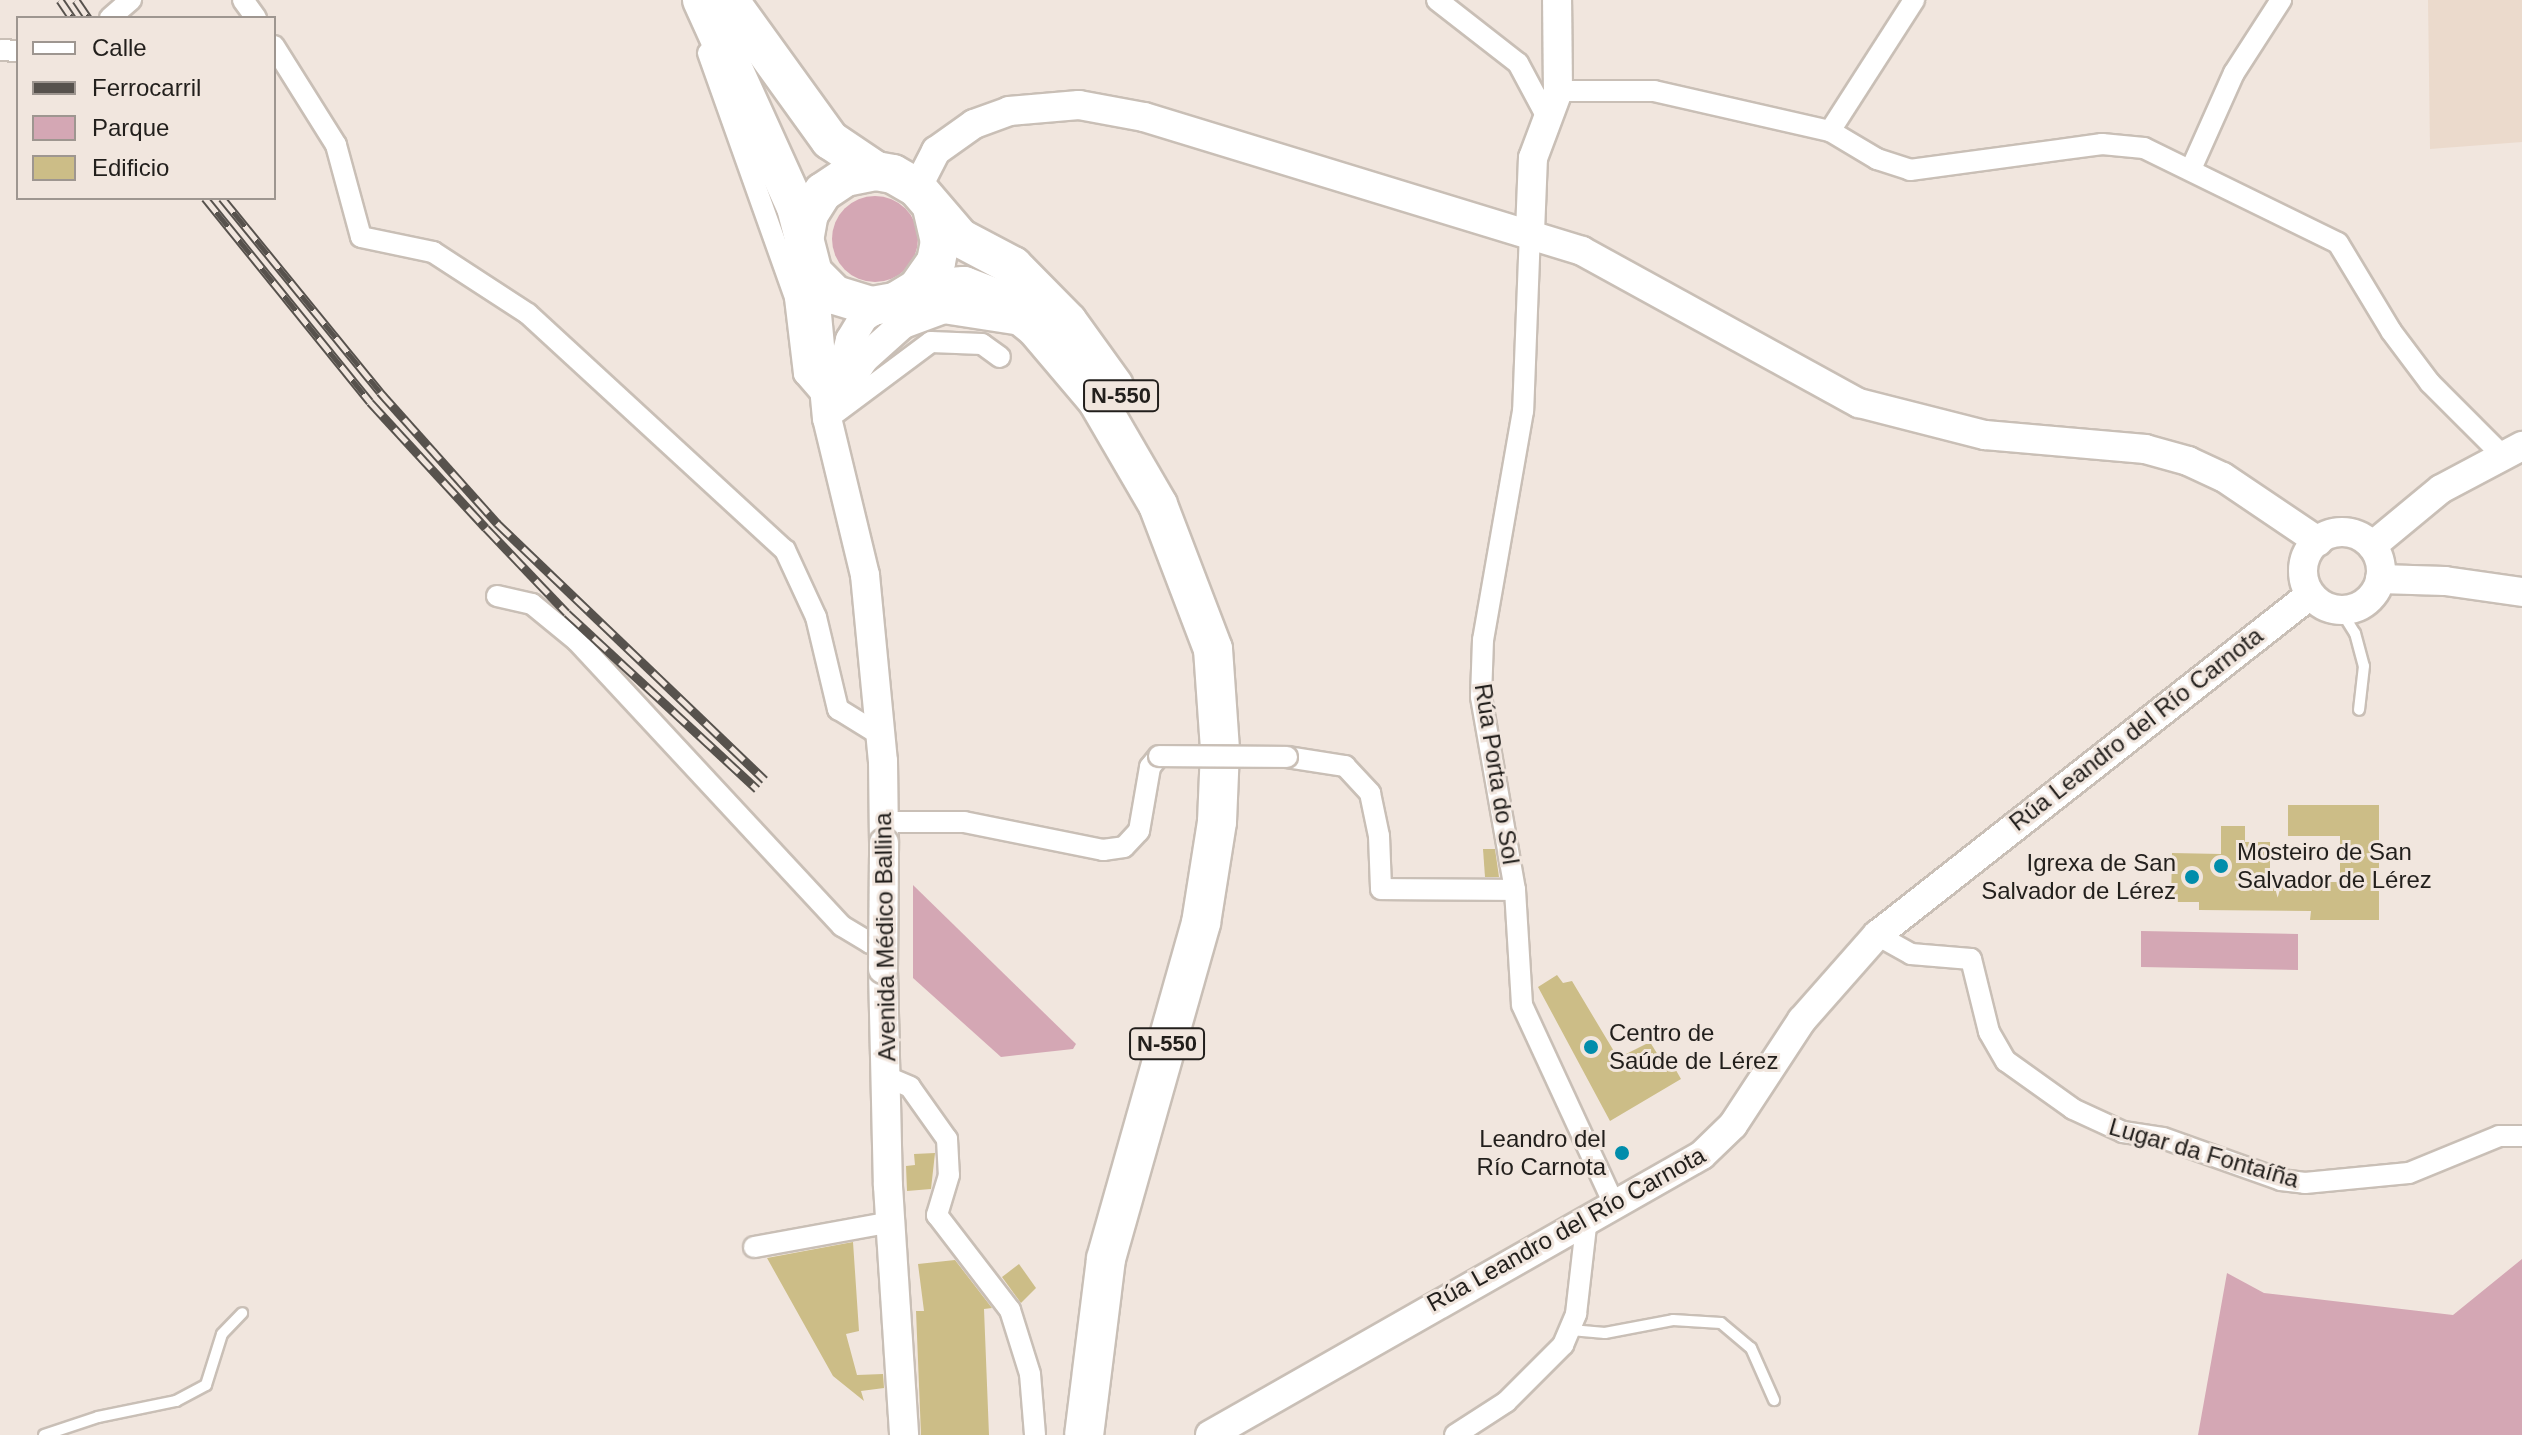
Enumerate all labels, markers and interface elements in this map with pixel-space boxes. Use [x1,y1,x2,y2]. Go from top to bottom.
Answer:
legend [16,16,276,200]
text: Calle [92,34,147,61]
text: Ferrocarril [92,74,201,101]
text: Parque [92,114,169,141]
text: Edificio [92,154,169,181]
road number: N-550 [1083,378,1159,414]
street label: Rúa Leandro del Río Carnota [2004,621,2268,837]
street label: Rúa Porta do Sol [1468,681,1526,867]
street label: Avenida Médico Ballina [868,812,902,1062]
place label: Mosteiro de San Salvador de Lérez [2237,838,2432,894]
place label: Igrexa de San Salvador de Lérez [1981,849,2176,905]
marker: Mosteiro de San Salvador de Lérez [2212,857,2230,875]
marker: Igrexa de San Salvador de Lérez [2183,868,2201,886]
place label: Centro de Saúde de Lérez [1609,1019,1778,1075]
road number: N-550 [1129,1026,1205,1062]
marker: Centro de Saúde de Lérez [1580,1036,1602,1058]
street label: Lugar da Fontaíña [2106,1112,2302,1194]
place label: Leandro del Río Carnota [1477,1125,1606,1181]
street label: Rúa Leandro del Río Carnota [1422,1140,1710,1318]
marker: Leandro del Río Carnota [1613,1144,1631,1162]

